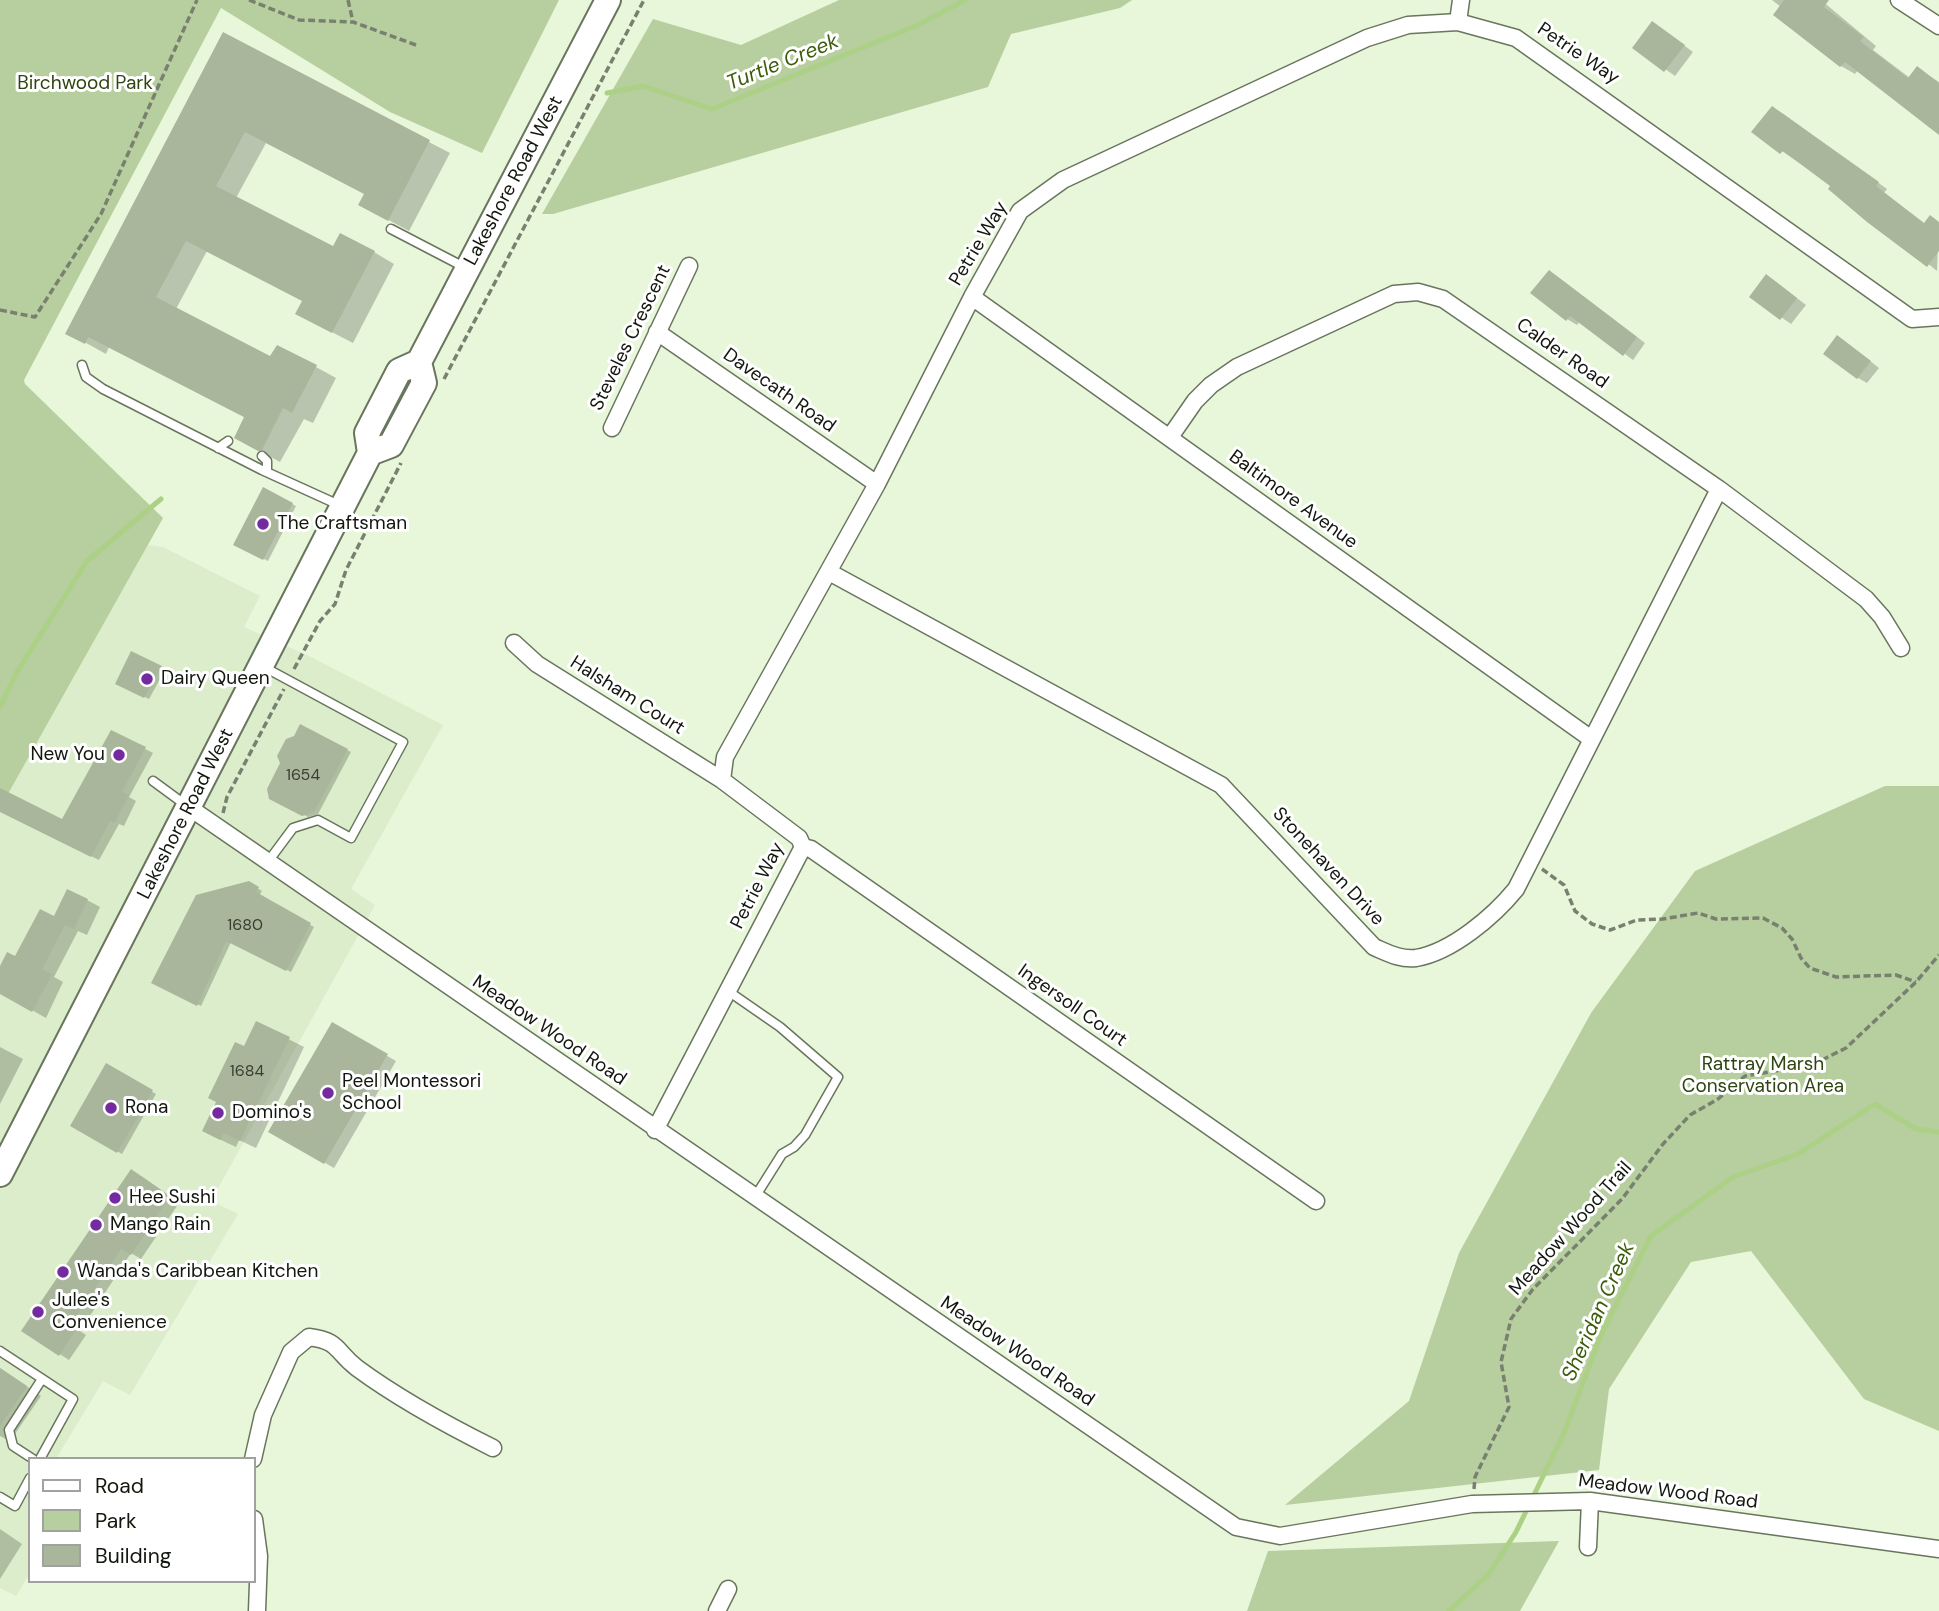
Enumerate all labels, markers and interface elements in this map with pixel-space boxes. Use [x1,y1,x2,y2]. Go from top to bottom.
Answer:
street label: Petrie Way [1533,18,1623,90]
water label: Turtle Creek [723,29,843,97]
park label: Birchwood Park [17,73,153,95]
street label: Lakeshore Road West [460,92,568,270]
street label: Petrie Way [945,198,1013,290]
street label: Steveles Crescent [586,261,676,415]
street label: Calder Road [1512,314,1612,394]
street label: Davecath Road [718,344,840,438]
street label: Baltimore Avenue [1224,446,1362,554]
place label: The Craftsman [277,513,407,535]
marker: The Craftsman [255,516,271,532]
street label: Halsham Court [566,652,688,740]
place label: Dairy Queen [161,668,270,690]
marker: Dairy Queen [139,671,155,687]
street label: Lakeshore Road West [133,725,239,903]
place label: New You [30,744,105,766]
marker: New You [111,747,127,763]
house number: 1654 [286,766,320,786]
street label: Stonehaven Drive [1267,803,1389,931]
street label: Petrie Way [727,839,789,933]
house number: 1680 [227,916,263,936]
street label: Ingersoll Court [1013,960,1131,1052]
street label: Meadow Wood Road [468,971,630,1091]
park label: Rattray Marsh Conservation Area [1682,1054,1844,1098]
house number: 1684 [230,1062,264,1082]
place label: Peel Montessori School [342,1071,481,1115]
marker: Peel Montessori School [320,1085,336,1101]
place label: Rona [125,1097,168,1119]
marker: Rona [103,1100,119,1116]
place label: Domino's [232,1102,312,1124]
marker: Domino's [210,1105,226,1121]
street label: Meadow Wood Trail [1505,1157,1637,1301]
place label: Hee Sushi [129,1187,216,1209]
marker: Hee Sushi [107,1190,123,1206]
place label: Mango Rain [110,1214,211,1236]
marker: Mango Rain [88,1217,104,1233]
water label: Sheridan Creek [1557,1239,1641,1385]
place label: Wanda's Caribbean Kitchen [77,1261,318,1283]
marker: Wanda's Caribbean Kitchen [55,1264,71,1280]
place label: Julee's Convenience [52,1290,167,1334]
street label: Meadow Wood Road [936,1292,1098,1412]
marker: Julee's Convenience [30,1304,46,1320]
legend [28,1457,256,1583]
street label: Meadow Wood Road [1577,1470,1759,1514]
text: Road [95,1472,144,1500]
text: Park [95,1507,136,1535]
text: Building [95,1542,171,1570]

